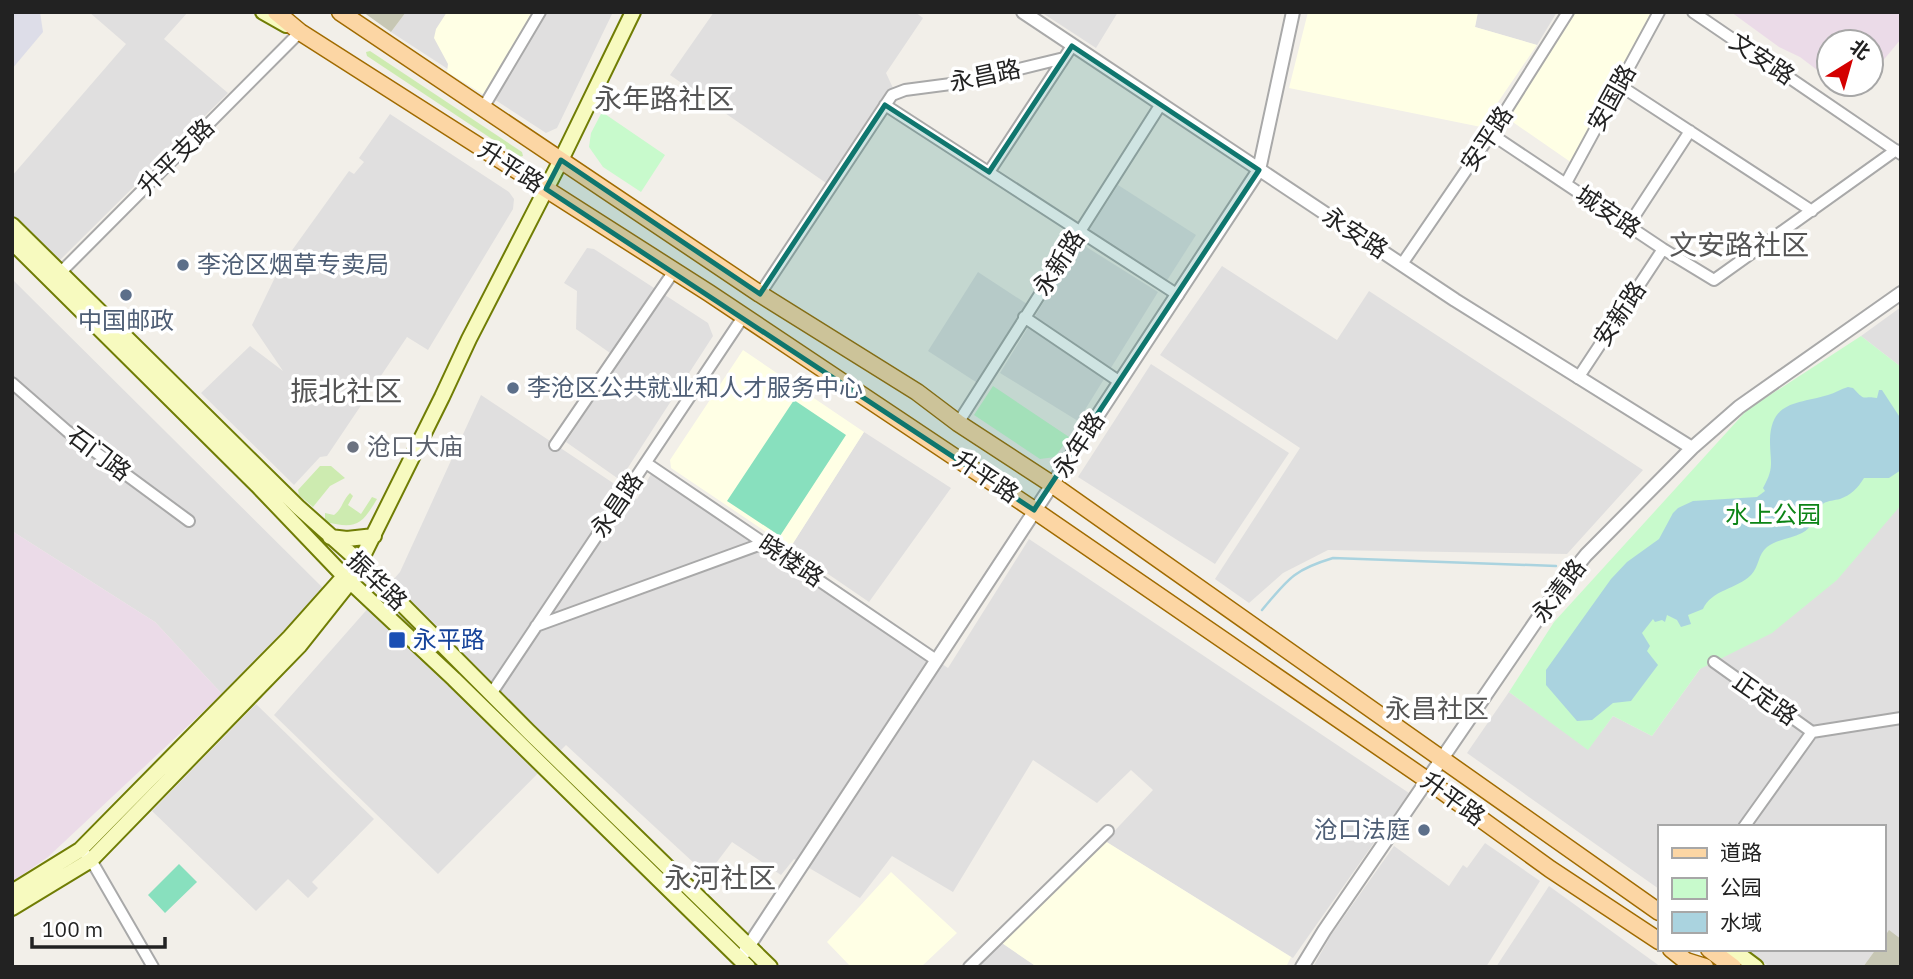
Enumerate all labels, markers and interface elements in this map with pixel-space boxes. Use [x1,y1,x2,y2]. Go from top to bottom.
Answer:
street label: 文安路 [1724,25,1801,92]
north arrow [1815,28,1885,98]
text: 北 [1845,34,1875,65]
street label: 永昌路 [946,52,1023,98]
street label: 安国路 [1580,58,1643,137]
district label: 永年路社区 [594,80,734,117]
street label: 安平路 [1453,100,1520,177]
street label: 升平支路 [130,111,221,202]
street label: 升平路 [473,133,550,199]
street label: 城安路 [1570,178,1647,245]
street label: 永安路 [1317,199,1394,265]
street label: 永新路 [1025,224,1091,301]
district label: 文安路社区 [1669,226,1809,263]
place label: 李沧区烟草专卖局 [197,248,389,280]
marker: 李沧区烟草专卖局 [175,257,191,273]
street label: 安新路 [1586,275,1653,352]
marker: 中国邮政 [118,287,134,303]
place label: 中国邮政 [78,304,174,336]
place label: 李沧区公共就业和人才服务中心 [527,371,863,403]
district label: 振北社区 [290,372,402,409]
marker: 李沧区公共就业和人才服务中心 [505,380,521,396]
street label: 永年路 [1045,406,1111,483]
street label: 石门路 [61,419,138,488]
place label: 沧口大庙 [367,430,463,462]
marker: 沧口大庙 [345,439,361,455]
street label: 升平路 [948,443,1025,510]
street label: 永昌路 [583,466,650,543]
park label: 水上公园 [1725,498,1821,530]
street label: 晓楼路 [753,527,830,594]
street label: 振华路 [341,544,415,617]
street label: 永清路 [1524,552,1593,629]
place label: 永平路 [413,623,485,655]
marker: 永平路 [387,630,407,650]
street label: 正定路 [1727,664,1804,732]
district label: 永昌社区 [1385,691,1489,725]
street label: 升平路 [1415,764,1492,832]
place label: 沧口法庭 [1314,813,1410,845]
marker: 沧口法庭 [1416,822,1432,838]
legend [1658,825,1885,951]
text: 道路 [1720,838,1762,866]
district label: 永河社区 [664,859,776,896]
text: 公园 [1720,873,1762,901]
scale bar [32,906,164,950]
text: 水域 [1720,908,1762,936]
text: 100 m [42,915,103,943]

